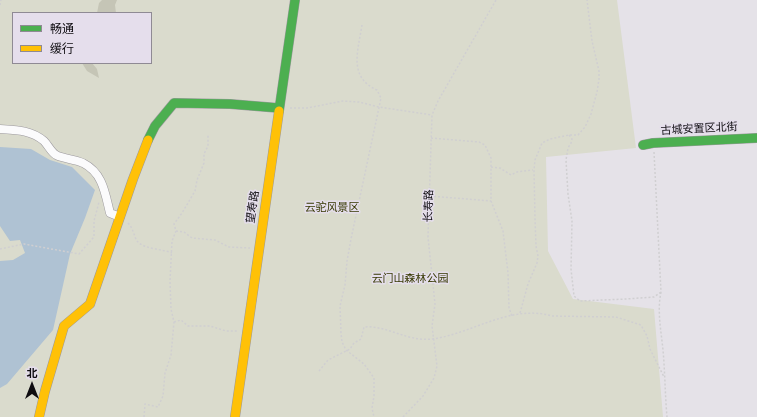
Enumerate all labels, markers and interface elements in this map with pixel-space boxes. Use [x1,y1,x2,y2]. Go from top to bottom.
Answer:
legend [12,12,152,64]
text: 畅通 [50,20,74,37]
text: 缓行 [50,40,74,57]
street label: 古城安置区北街 [660,120,738,138]
street label: 长寿路 [422,189,436,223]
street label: 望寿路 [244,190,262,224]
park label: 云驼风景区 [305,201,359,215]
park label: 云门山森林公园 [372,272,448,286]
north arrow [12,365,52,405]
text: 北 [27,365,38,380]

